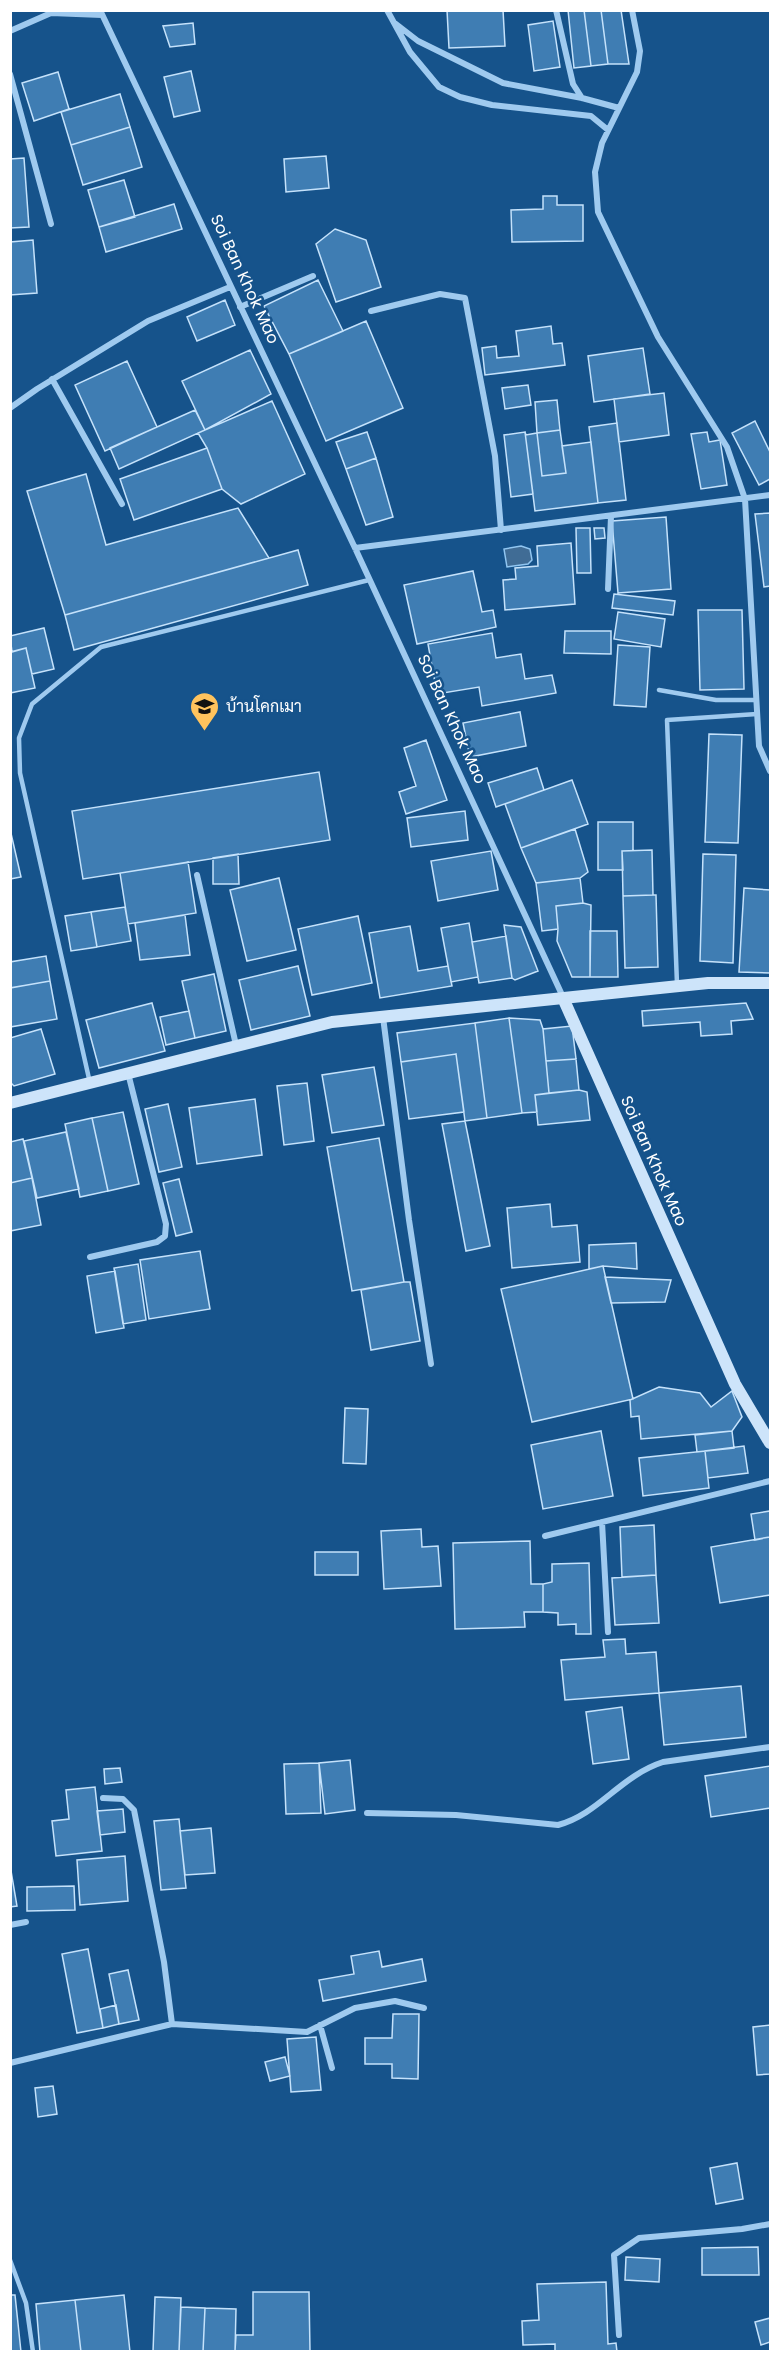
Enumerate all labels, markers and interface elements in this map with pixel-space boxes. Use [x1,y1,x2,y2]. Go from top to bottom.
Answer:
street label: Soi Ban Khok Mao [205,211,285,347]
street label: Soi Ban Khok Mao [412,651,492,787]
school or university icon: บ้านโคกเมา [189,690,221,732]
place label: บ้านโคกเมา [226,695,302,718]
street label: Soi Ban Khok Mao [615,1092,693,1230]

